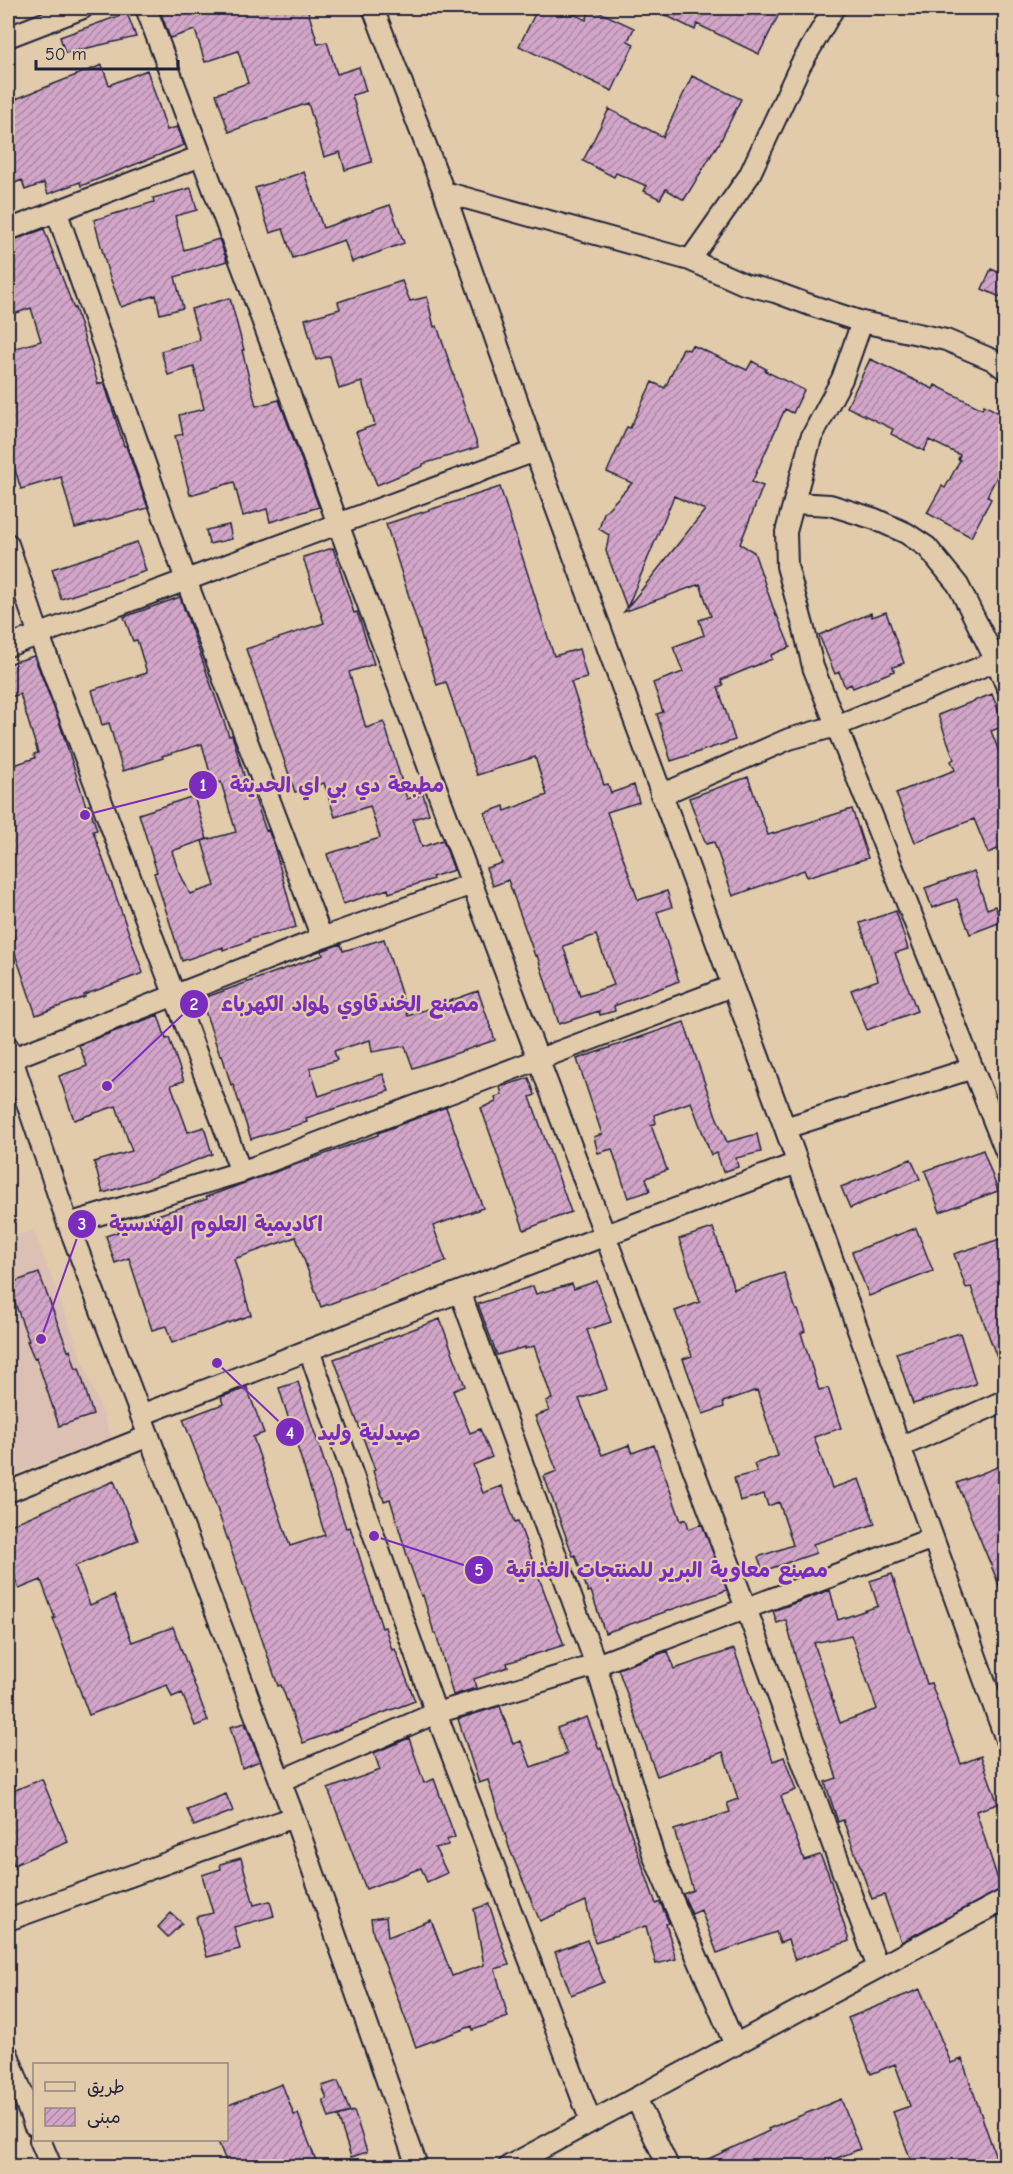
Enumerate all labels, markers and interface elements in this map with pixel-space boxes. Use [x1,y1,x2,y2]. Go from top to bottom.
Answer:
scale bar [36,33,178,71]
text: 50 m [45,44,87,65]
callout: مطبعة دي بي اي الحديثة [188,765,457,804]
text: مطبعة دي بي اي الحديثة [230,773,444,804]
text: 1 [199,775,207,796]
callout: مصنع الخندقاوي لمواد الكهرباء [179,984,491,1023]
text: مصنع الخندقاوي لمواد الكهرباء [221,992,479,1020]
text: 2 [190,994,199,1015]
callout: اكاديمية العلوم الهندسية [67,1204,335,1243]
text: اكاديمية العلوم الهندسية [109,1212,323,1240]
text: 3 [78,1214,86,1235]
callout: صيدلية وليد [275,1413,432,1452]
text: صيدلية وليد [317,1421,421,1446]
text: 4 [286,1423,294,1444]
callout: مصنع معاوية البرير للمنتجات الغذائية [464,1550,840,1589]
text: مصنع معاوية البرير للمنتجات الغذائية [506,1558,828,1585]
text: 5 [474,1560,484,1581]
legend [33,2063,228,2141]
text: طريق [87,2077,125,2098]
text: مبنى [87,2107,121,2128]

